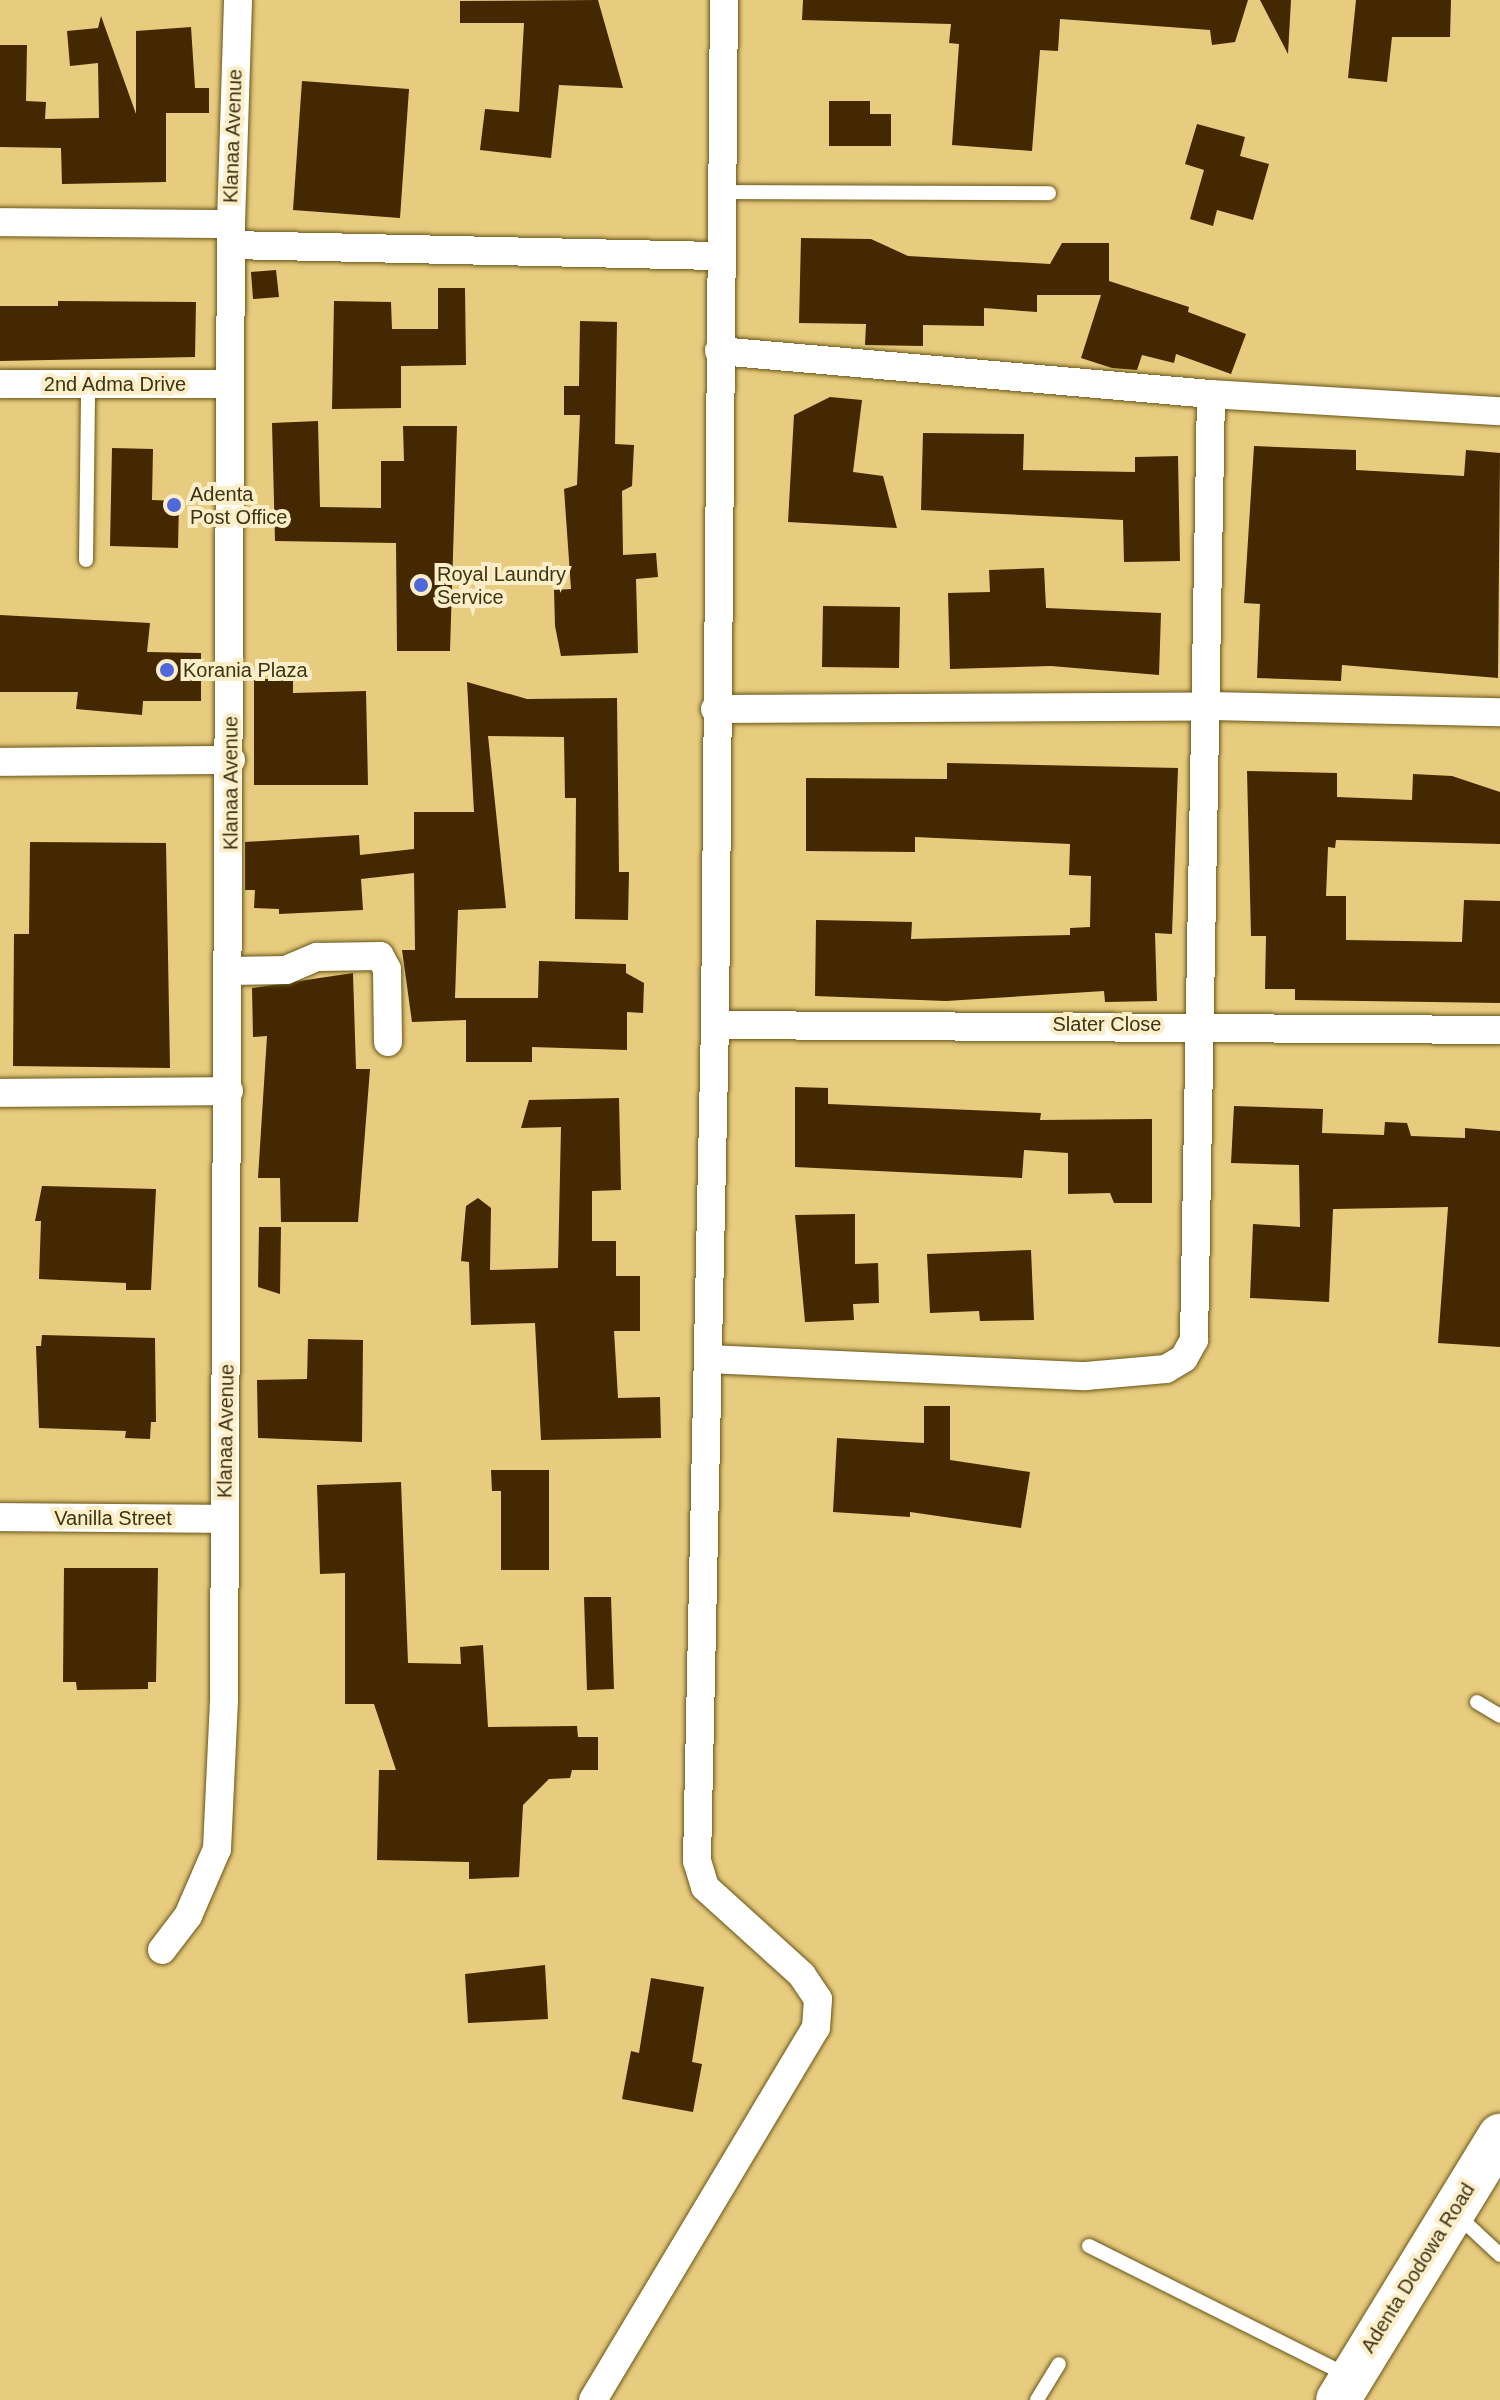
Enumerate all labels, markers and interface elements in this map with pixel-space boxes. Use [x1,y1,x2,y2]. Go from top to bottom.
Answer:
street label: Klanaa Avenue [219,68,247,204]
street label: 2nd Adma Drive [43,372,187,396]
place label: Adenta Post Office [190,482,287,529]
marker: Adenta Post Office [165,496,183,514]
place label: Royal Laundry Service [437,562,566,609]
marker: Royal Laundry Service [412,576,430,594]
place label: Korania Plaza [183,658,308,682]
marker: Korania Plaza [158,661,176,679]
street label: Klanaa Avenue [219,715,243,851]
street label: Slater Close [1053,1012,1161,1036]
street label: Klanaa Avenue [213,1363,239,1499]
street label: Vanilla Street [54,1506,172,1530]
street label: Adenta Dodowa Road [1356,2179,1480,2357]

